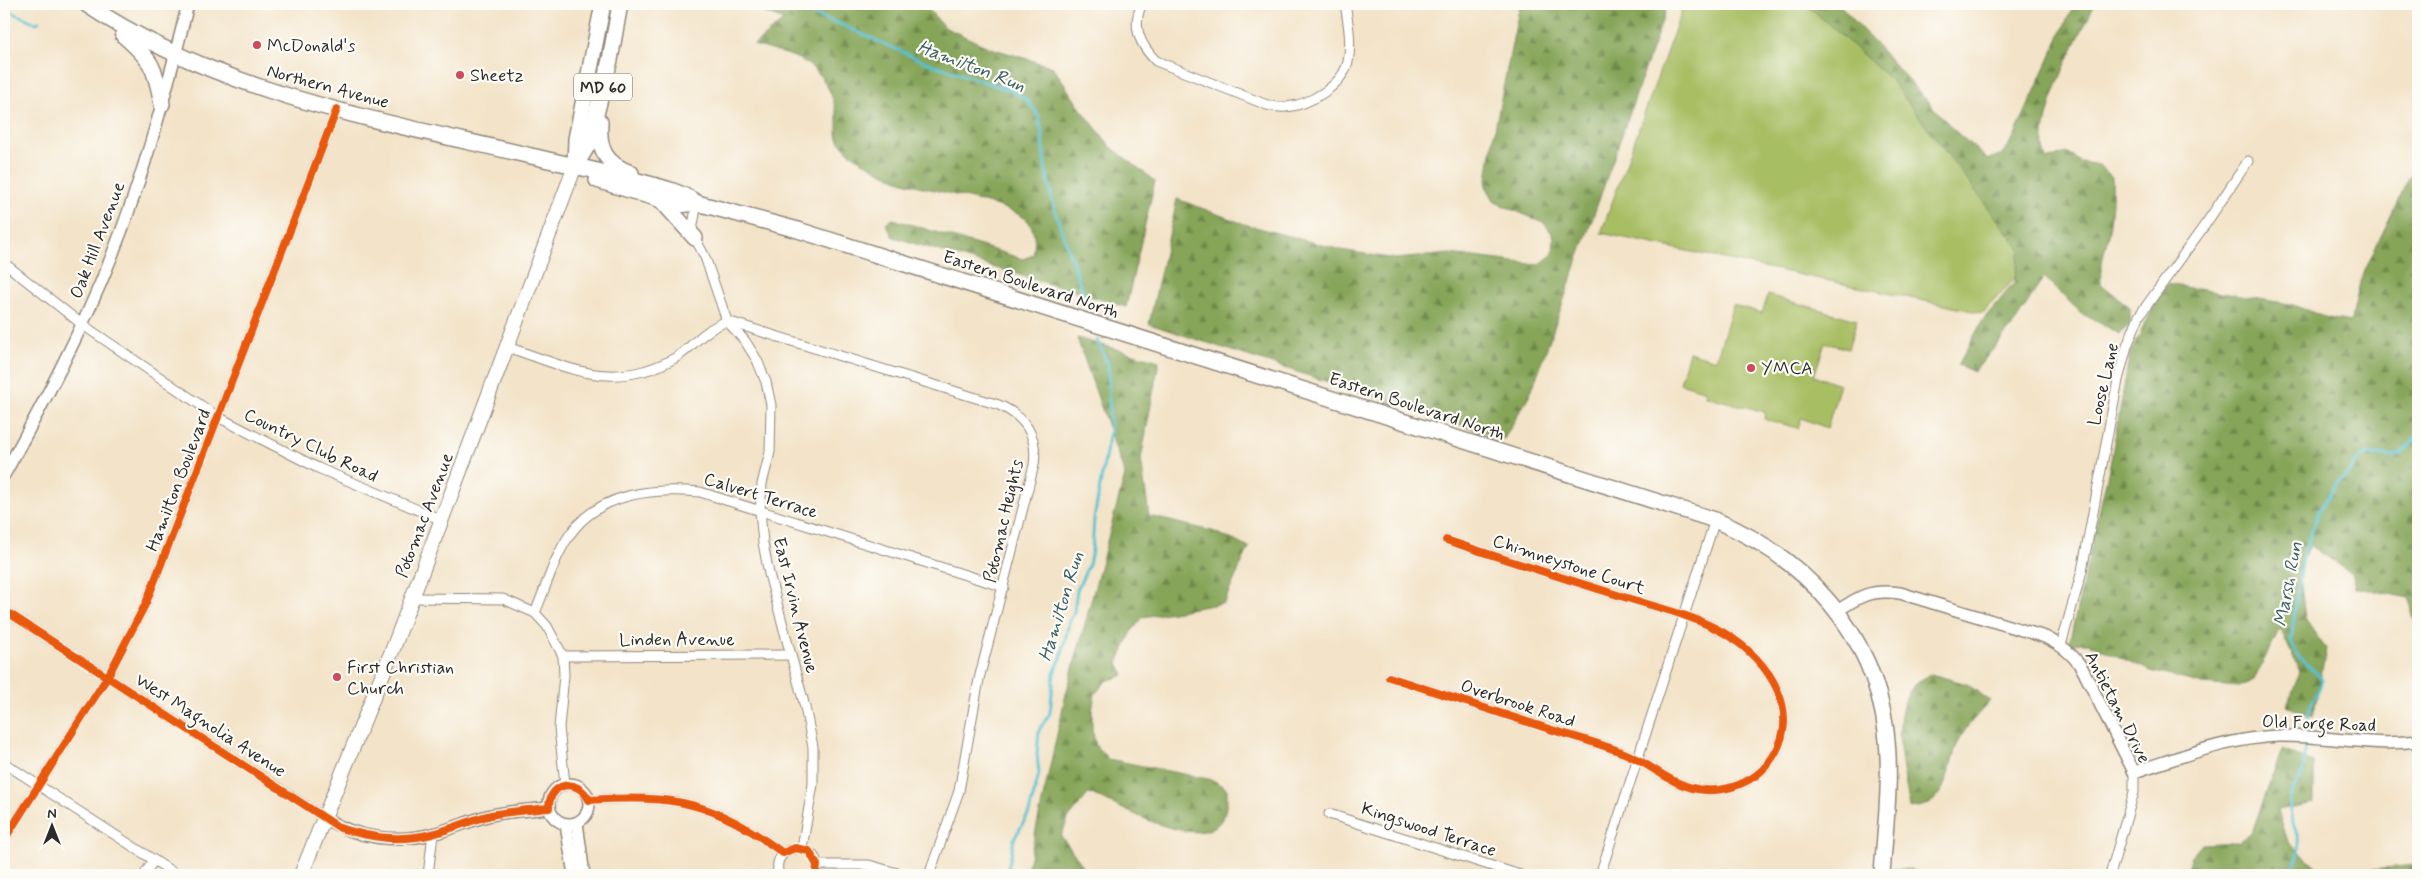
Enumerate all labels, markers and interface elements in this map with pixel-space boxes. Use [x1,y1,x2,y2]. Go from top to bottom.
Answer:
place label: McDonald's [267,34,355,58]
water label: Hamilton Run [914,34,1029,98]
marker: McDonald's [251,39,263,51]
street label: Northern Avenue [264,59,391,115]
place label: Sheetz [470,64,524,88]
marker: Sheetz [454,69,466,81]
road number: MD 60 [574,74,632,100]
street label: Oak Hill Avenue [65,178,131,302]
street label: Eastern Boulevard North [940,245,1122,325]
street label: Loose Lane [2083,340,2125,428]
place label: YMCA [1761,357,1813,381]
marker: YMCA [1745,362,1757,374]
street label: Eastern Boulevard North [1326,367,1508,447]
street label: Country Club Road [240,403,381,489]
street label: Hamilton Boulevard [141,406,217,555]
street label: Potomac Avenue [390,449,460,581]
street label: Potomac Heights [978,457,1030,585]
street label: Calvert Terrace [701,467,821,525]
street label: Chimneystone Court [1489,529,1648,601]
street label: East Irvin Avenue [767,535,823,676]
water label: Marsh Run [2268,539,2309,629]
water label: Hamilton Run [1033,549,1090,664]
street label: Linden Avenue [619,628,735,652]
street label: Antietam Drive [2079,647,2156,768]
place label: First Christian Church [347,656,454,701]
street label: West Magnolia Avenue [129,668,290,785]
marker: First Christian Church [331,671,343,683]
street label: Overbrook Road [1457,674,1578,734]
street label: Old Forge Road [2262,710,2376,740]
street label: Kingswood Terrace [1358,797,1499,864]
north arrow [28,802,78,852]
text: N [47,805,57,823]

